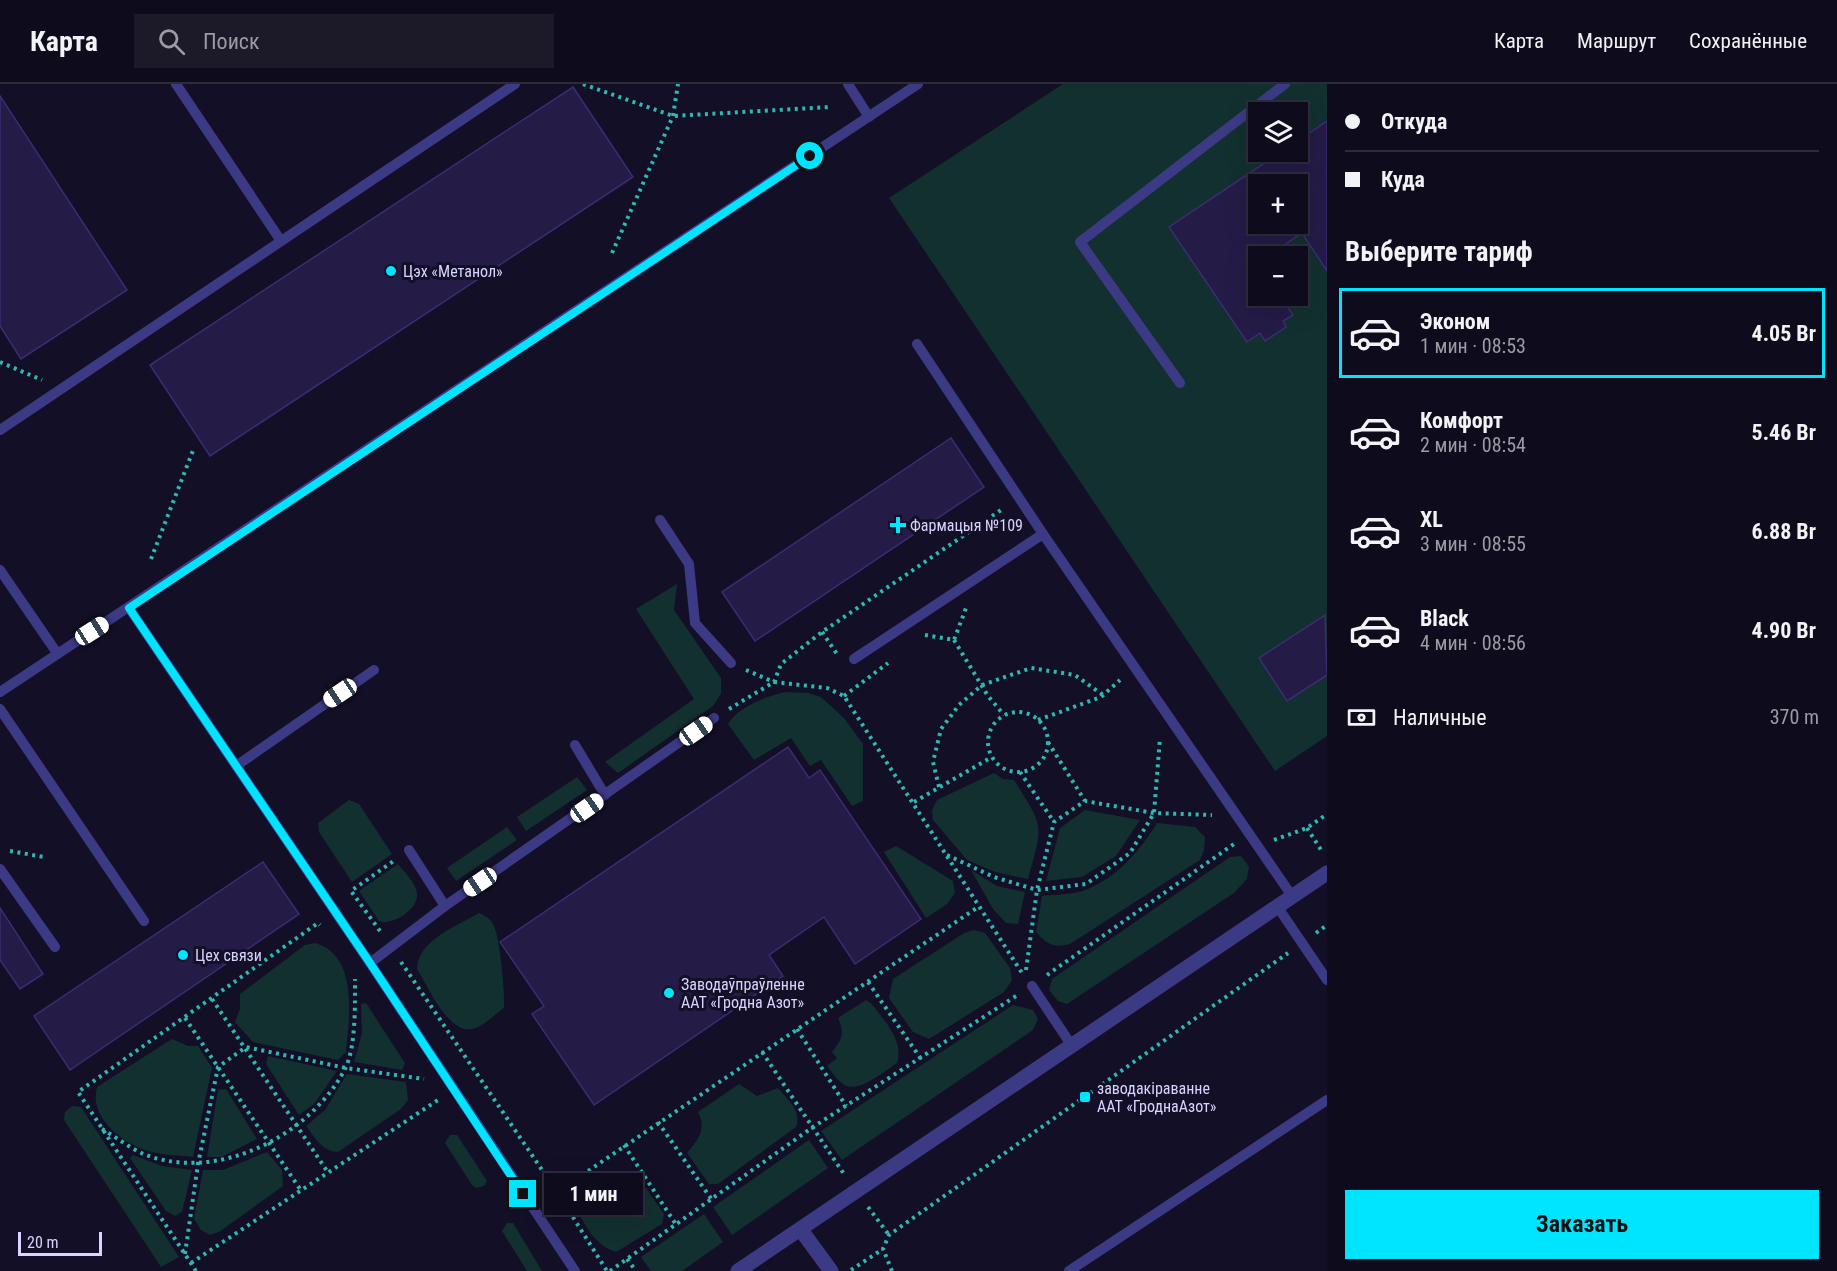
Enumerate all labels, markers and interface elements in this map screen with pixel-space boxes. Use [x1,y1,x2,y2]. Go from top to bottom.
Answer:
search box [134,14,554,68]
text: Карта [30,25,98,58]
icon: search [155,25,188,58]
text: Поиск [203,29,260,54]
text: Карта [1494,29,1544,53]
text: Маршрут [1577,29,1656,53]
text: Сохранённые [1689,29,1807,53]
map controls [1248,102,1308,306]
button: layers [1248,102,1308,162]
text: Откуда [1381,109,1447,134]
route start [796,142,823,169]
text: Куда [1381,167,1425,192]
button: + [1248,174,1308,234]
text: Выберите тариф [1345,236,1533,268]
button: − [1248,246,1308,306]
place label: Цэх «Метанол» [403,262,503,281]
marker: Цэх «Метанол» [384,264,398,278]
icon: car [1348,306,1402,360]
text: Эконом [1420,309,1490,334]
text: 4.05 Br [1752,321,1816,346]
text: 1 мин · 08:53 [1420,334,1526,358]
icon: car [1348,405,1402,459]
text: Комфорт [1420,408,1503,433]
text: 5.46 Br [1752,420,1816,445]
text: 2 мин · 08:54 [1420,433,1526,457]
icon: car [1348,504,1402,558]
text: XL [1420,507,1443,532]
place label: Фармацыя №109 [910,516,1023,535]
marker: Фармацыя №109 [891,518,905,532]
text: 6.88 Br [1752,519,1816,544]
text: 3 мин · 08:55 [1420,532,1526,556]
icon: car [1348,603,1402,657]
text: Black [1420,606,1469,631]
car [72,614,112,648]
text: 4.90 Br [1752,618,1816,643]
text: 4 мин · 08:56 [1420,631,1526,655]
car [320,675,360,711]
icon: cash [1345,701,1378,734]
text: Наличные [1393,705,1487,730]
text: 370 m [1770,705,1819,729]
car [676,713,716,749]
car [567,790,607,826]
car [460,864,500,900]
place label: Цех связи [195,946,262,965]
marker: Цех связи [176,948,190,962]
place label: Заводаўпраўленне ААТ «Гродна Азот» [681,975,805,1012]
marker: Заводаўпраўленне ААТ «Гродна Азот» [662,986,676,1000]
place label: заводакіраванне ААТ «ГроднаАзот» [1097,1079,1217,1116]
marker: заводакіраванне ААТ «ГроднаАзот» [1078,1090,1092,1104]
callout: 1 мин [544,1173,643,1215]
route end [509,1180,536,1207]
text: 1 мин [570,1182,617,1206]
button: Заказать [1345,1190,1819,1259]
scale bar [18,1229,102,1256]
text: 20 m [27,1233,59,1252]

